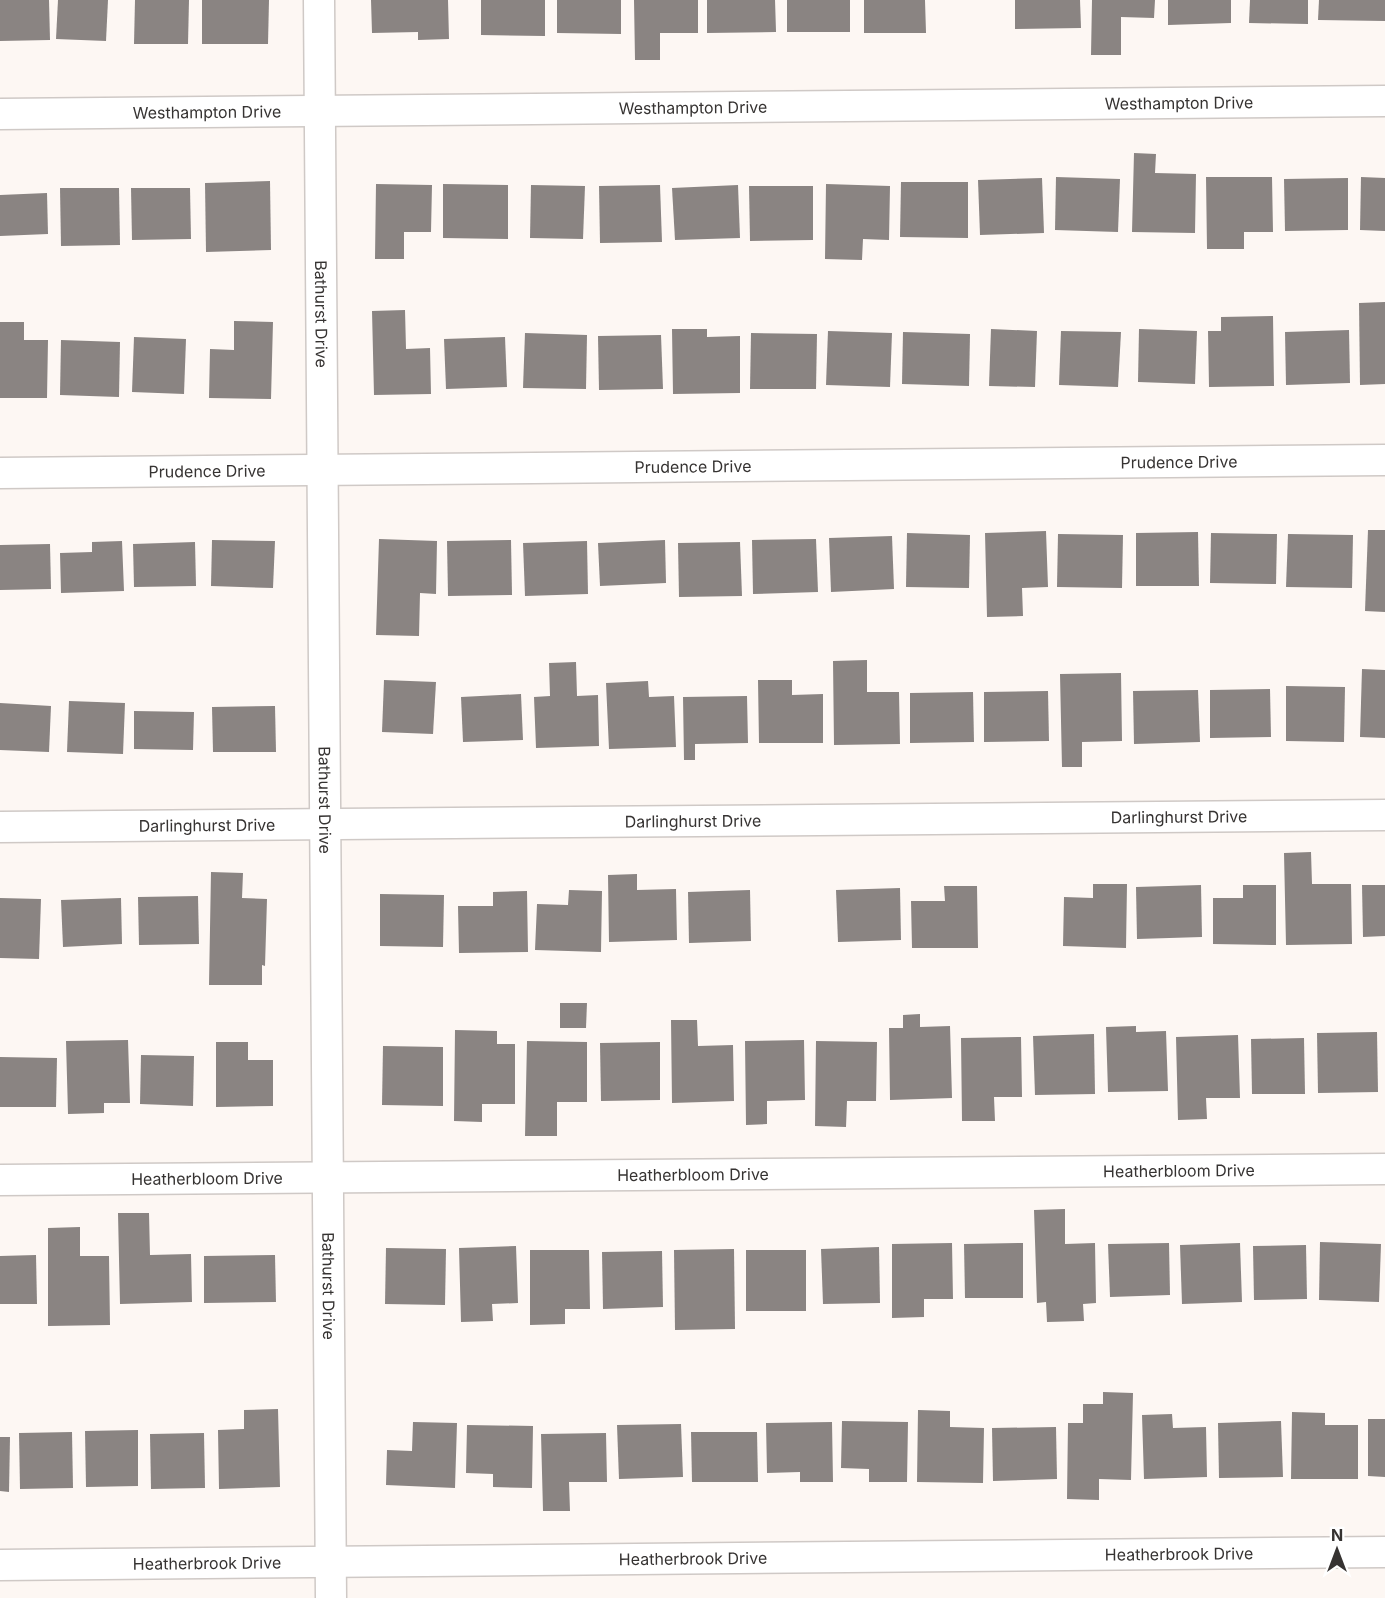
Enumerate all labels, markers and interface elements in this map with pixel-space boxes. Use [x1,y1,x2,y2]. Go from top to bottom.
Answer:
street label: Westhampton Drive [1105,92,1253,114]
street label: Westhampton Drive [619,97,767,118]
street label: Westhampton Drive [133,101,281,123]
street label: Bathurst Drive [311,260,332,368]
street label: Prudence Drive [1120,451,1238,472]
street label: Prudence Drive [634,456,752,477]
street label: Prudence Drive [148,461,266,482]
street label: Bathurst Drive [315,746,335,854]
street label: Darlinghurst Drive [1111,806,1247,827]
street label: Darlinghurst Drive [625,810,761,832]
street label: Darlinghurst Drive [139,815,275,836]
street label: Heatherbloom Drive [1103,1160,1255,1181]
street label: Heatherbloom Drive [617,1164,769,1185]
street label: Heatherbloom Drive [131,1168,283,1189]
street label: Bathurst Drive [318,1232,339,1340]
north arrow [1307,1520,1367,1580]
text: N [1331,1525,1343,1545]
street label: Heatherbrook Drive [1105,1543,1253,1565]
street label: Heatherbrook Drive [619,1548,767,1569]
street label: Heatherbrook Drive [133,1552,281,1574]

